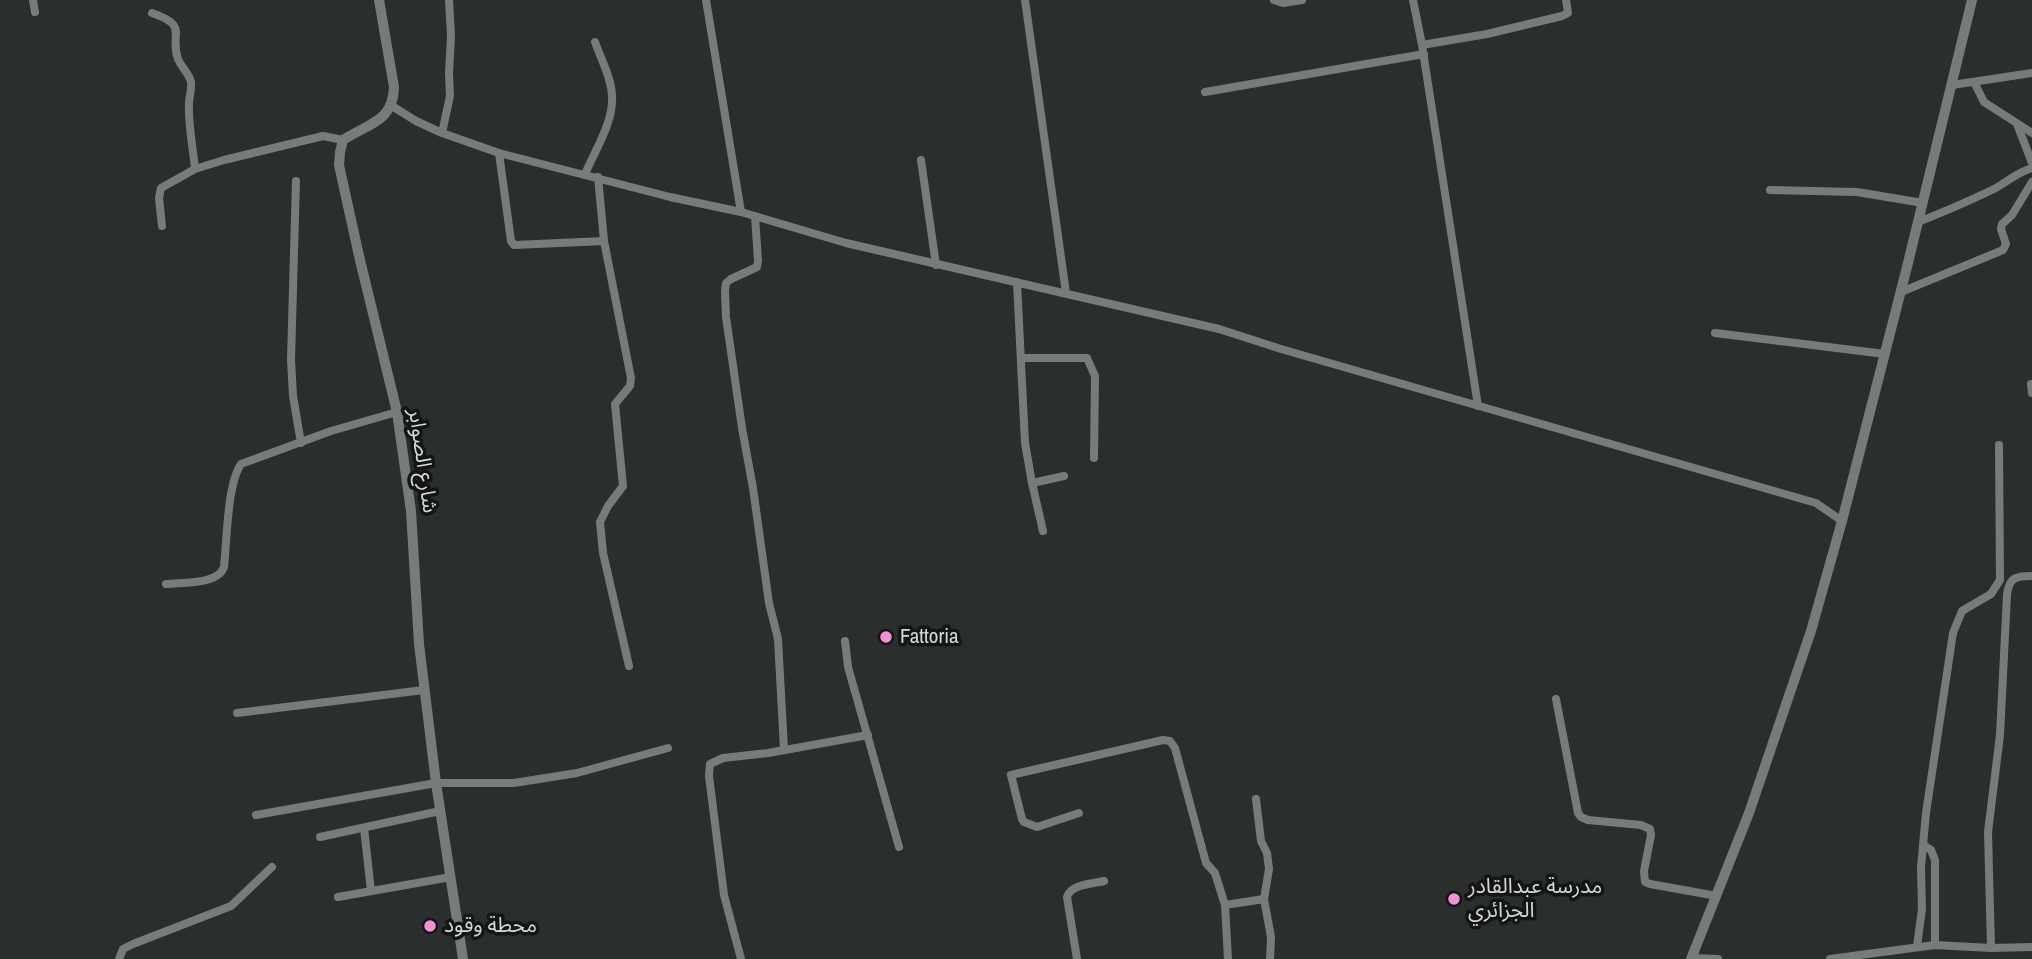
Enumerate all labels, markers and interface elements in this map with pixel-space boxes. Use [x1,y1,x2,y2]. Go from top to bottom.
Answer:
street label: شارع الصوابر [402,407,442,515]
place label: Fattoria [900,624,959,650]
marker: Fattoria [878,629,894,645]
place label: مدرسة عبدالقادر الجزائري [1468,874,1602,924]
marker: مدرسة عبدالقادر الجزائري [1446,891,1462,907]
place label: محطة وقود [444,913,537,939]
marker: محطة وقود [422,918,438,934]

